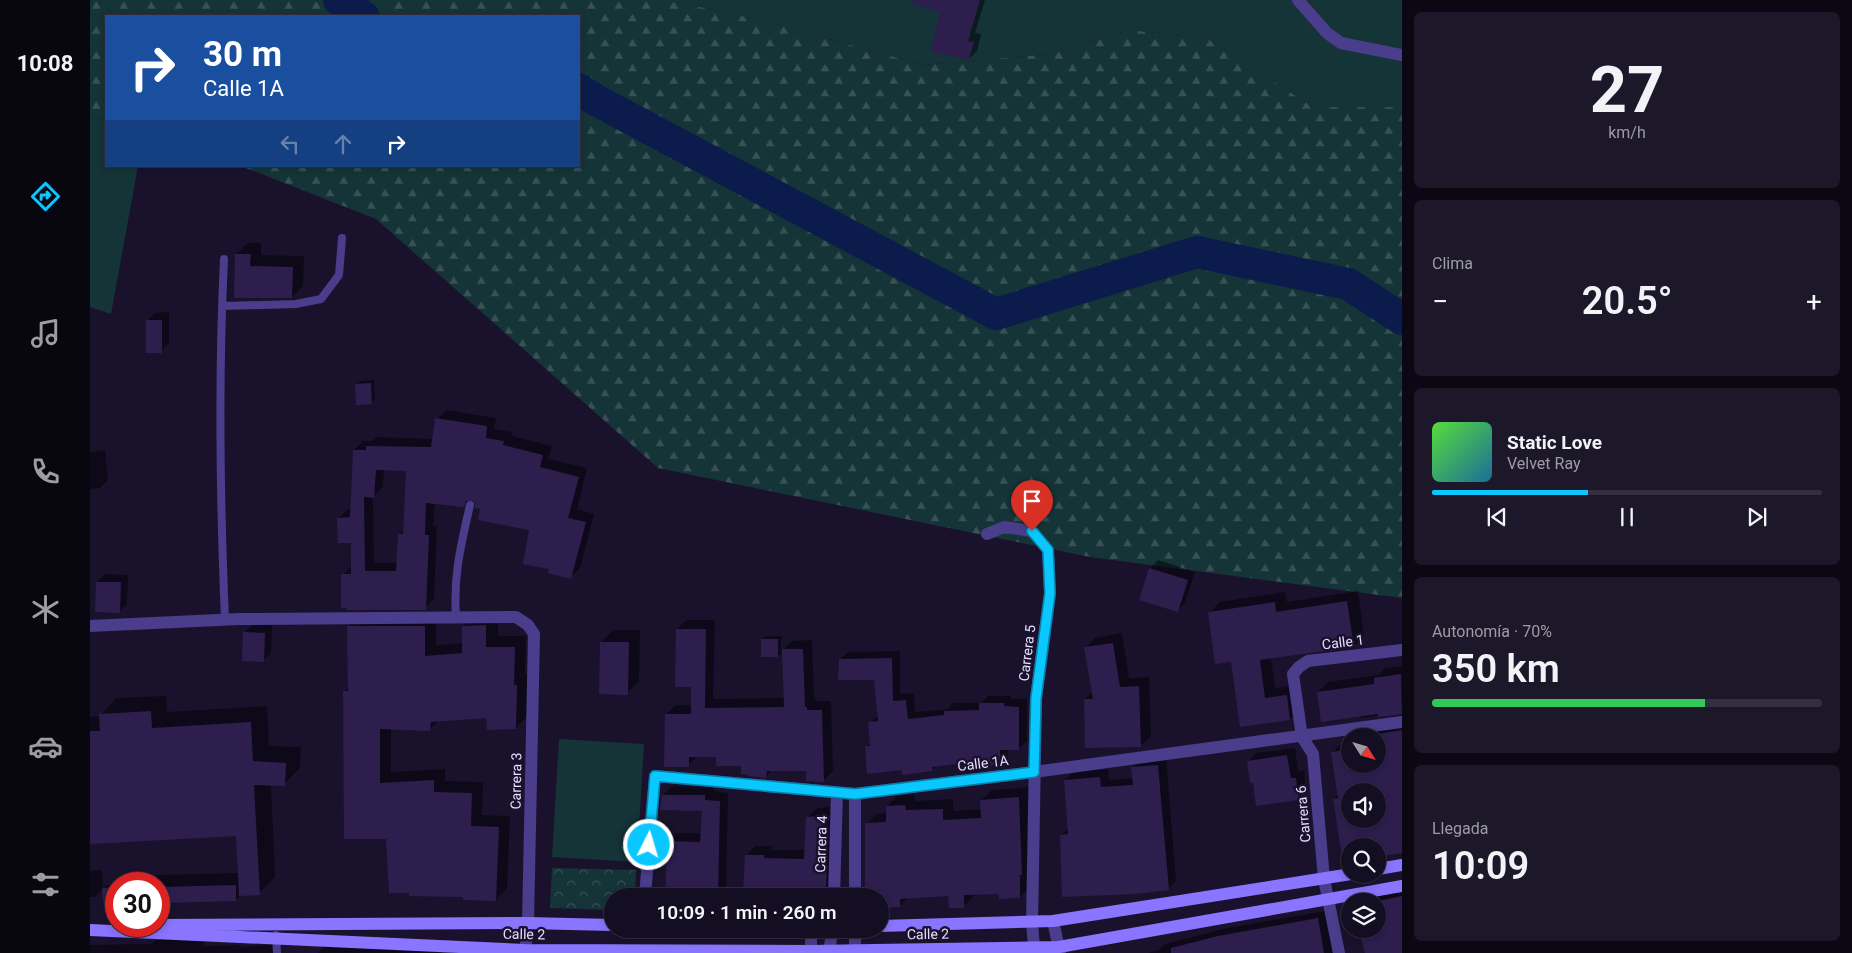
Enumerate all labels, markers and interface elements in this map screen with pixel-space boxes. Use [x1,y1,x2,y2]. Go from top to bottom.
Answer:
text: 30 m [203,34,282,75]
icon: right [120,35,185,100]
text: 10:08 [17,51,73,76]
text: 27 [1590,52,1664,128]
text: Calle 1A [203,76,284,101]
text: km/h [1608,123,1646,142]
icon: left [276,130,304,158]
icon: ahead [329,130,357,158]
icon: right [382,130,410,158]
icon: directions [28,179,63,214]
text: Clima [1432,254,1473,273]
text: 20.5° [1582,279,1672,323]
text: − [1432,285,1448,318]
text: + [1806,285,1822,318]
icon: music [28,316,63,351]
text: Static Love [1507,431,1602,454]
icon: phone [28,454,63,489]
text: Velvet Ray [1507,454,1581,473]
pin [1011,480,1053,531]
icon: arrive [1018,487,1046,515]
icon: previous [1483,503,1511,531]
icon: pause [1613,503,1641,531]
icon: next [1743,503,1771,531]
icon: climate [28,592,63,627]
text: Autonomía · 70% [1432,622,1552,641]
street label: Carrera 5 [1016,624,1038,682]
street label: Calle 1 [1321,631,1365,653]
text: 350 km [1432,647,1560,691]
north arrow [1341,728,1386,772]
map controls [1341,728,1386,938]
icon: car [28,729,63,764]
street label: Carrera 3 [508,752,524,810]
street label: Calle 1A [956,752,1010,774]
button: sound [1341,783,1386,828]
street label: Carrera 6 [1293,785,1313,843]
street label: Carrera 4 [812,815,830,873]
position arrow [622,818,674,870]
text: Llegada [1432,819,1488,838]
button: search [1341,838,1386,883]
text: 10:09 [1432,844,1529,888]
icon: filters [28,867,63,902]
speed limit sign: 30 [105,872,170,937]
button: layers [1341,893,1386,938]
text: 10:09 · 1 min · 260 m [656,901,837,924]
street label: Calle 2 [503,926,545,942]
street label: Calle 2 [907,926,949,942]

